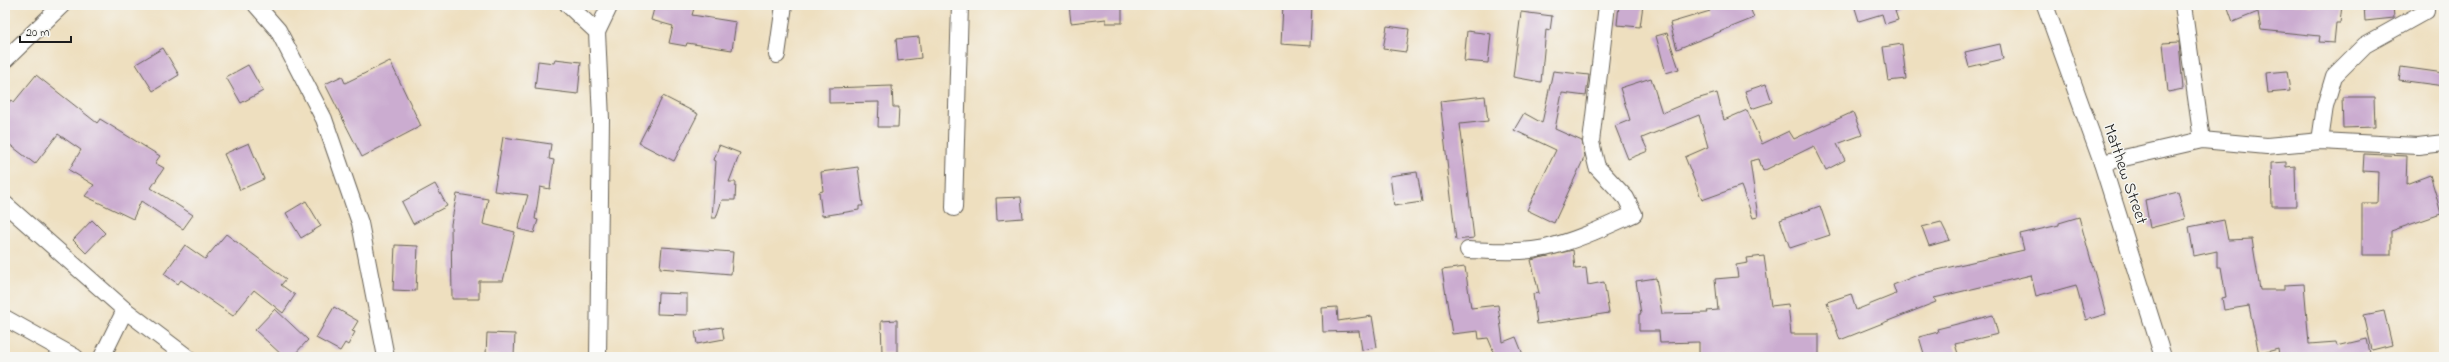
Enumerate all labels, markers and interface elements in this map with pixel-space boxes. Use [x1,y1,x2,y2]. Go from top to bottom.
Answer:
scale bar [20,18,71,44]
text: 20 m [26,24,49,42]
street label: Matthew Street [2096,120,2154,228]

